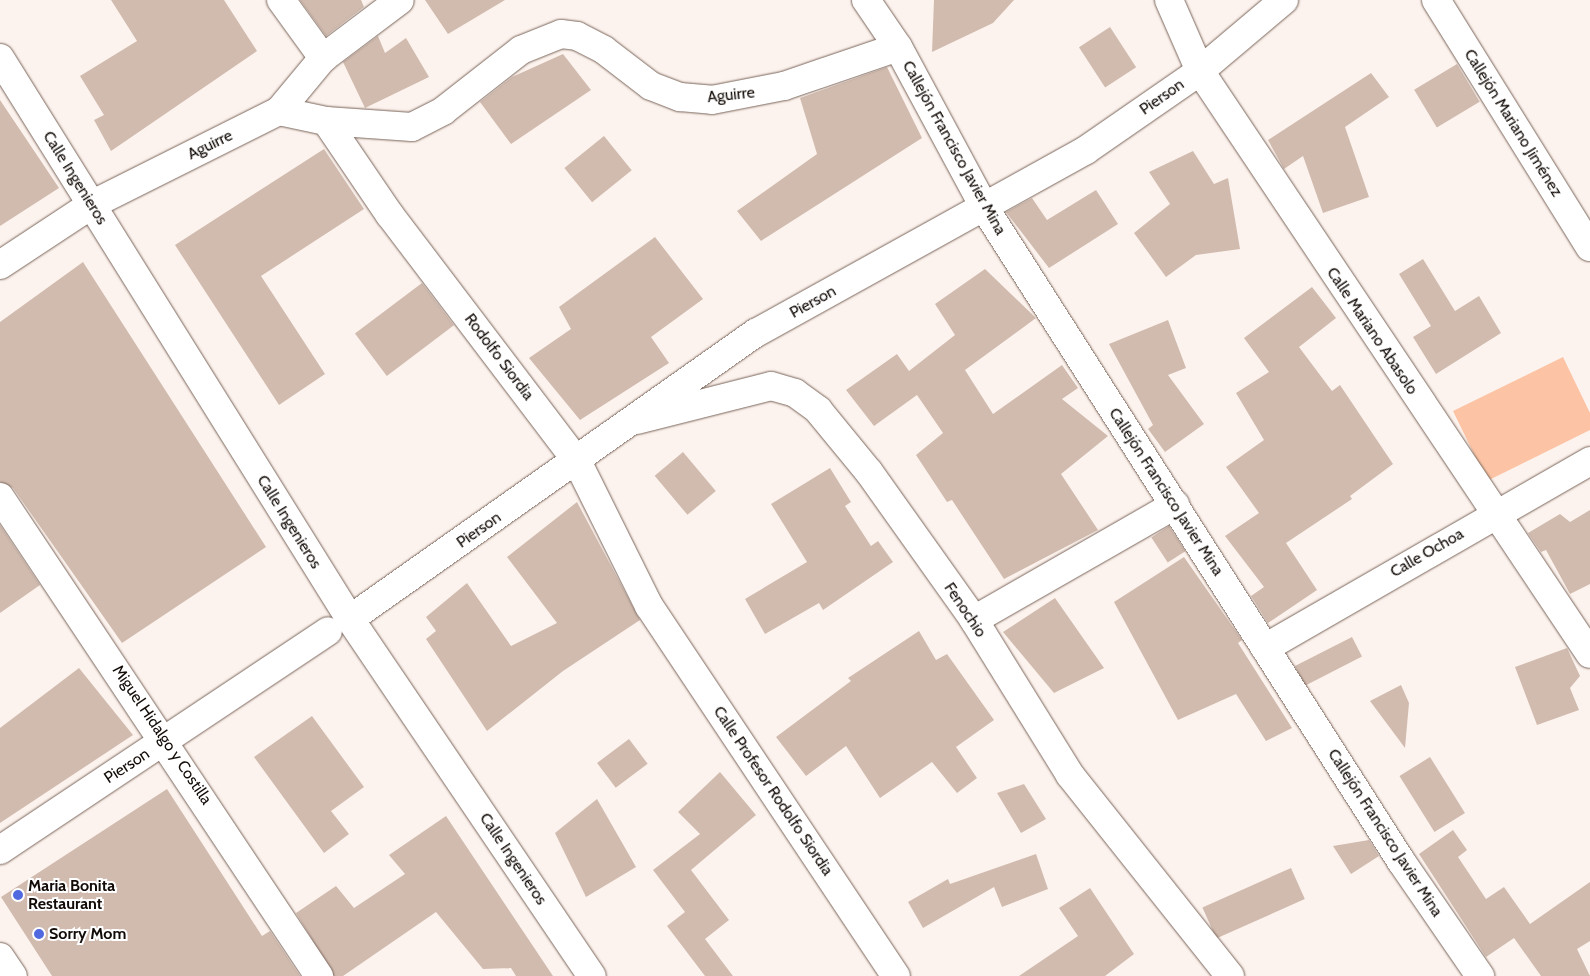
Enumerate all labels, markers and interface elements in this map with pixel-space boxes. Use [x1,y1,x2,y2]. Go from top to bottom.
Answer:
street label: Callejón Mariano Jiménez [1460,46,1566,200]
street label: Callejón Francisco Javier Mina [898,58,1010,238]
street label: Pierson [1136,75,1188,119]
street label: Aguirre [706,83,756,107]
street label: Aguirre [184,126,236,164]
street label: Calle Ingenieros [39,128,111,228]
street label: Calle Mariano Abasolo [1322,264,1422,398]
street label: Pierson [786,281,840,323]
street label: Rodolfo Siordia [460,310,538,404]
street label: Callejón Francisco Javier Mina [1105,404,1227,580]
street label: Calle Ingenieros [253,472,325,572]
street label: Pierson [453,508,505,552]
street label: Calle Ochoa [1387,524,1467,582]
street label: Fenochio [940,579,990,641]
street label: Miguel Hidalgo y Costilla [108,662,216,808]
street label: Calle Profesor Rodolfo Siordia [709,703,837,879]
street label: Pierson [101,744,153,788]
street label: Callejón Francisco Javier Mina [1324,745,1446,921]
street label: Calle Ingenieros [475,809,551,909]
place label: Maria Bonita Restaurant [28,876,115,914]
marker: Maria Bonita Restaurant [12,889,24,901]
place label: Sorry Mom [49,924,126,944]
marker: Sorry Mom [33,928,45,940]

